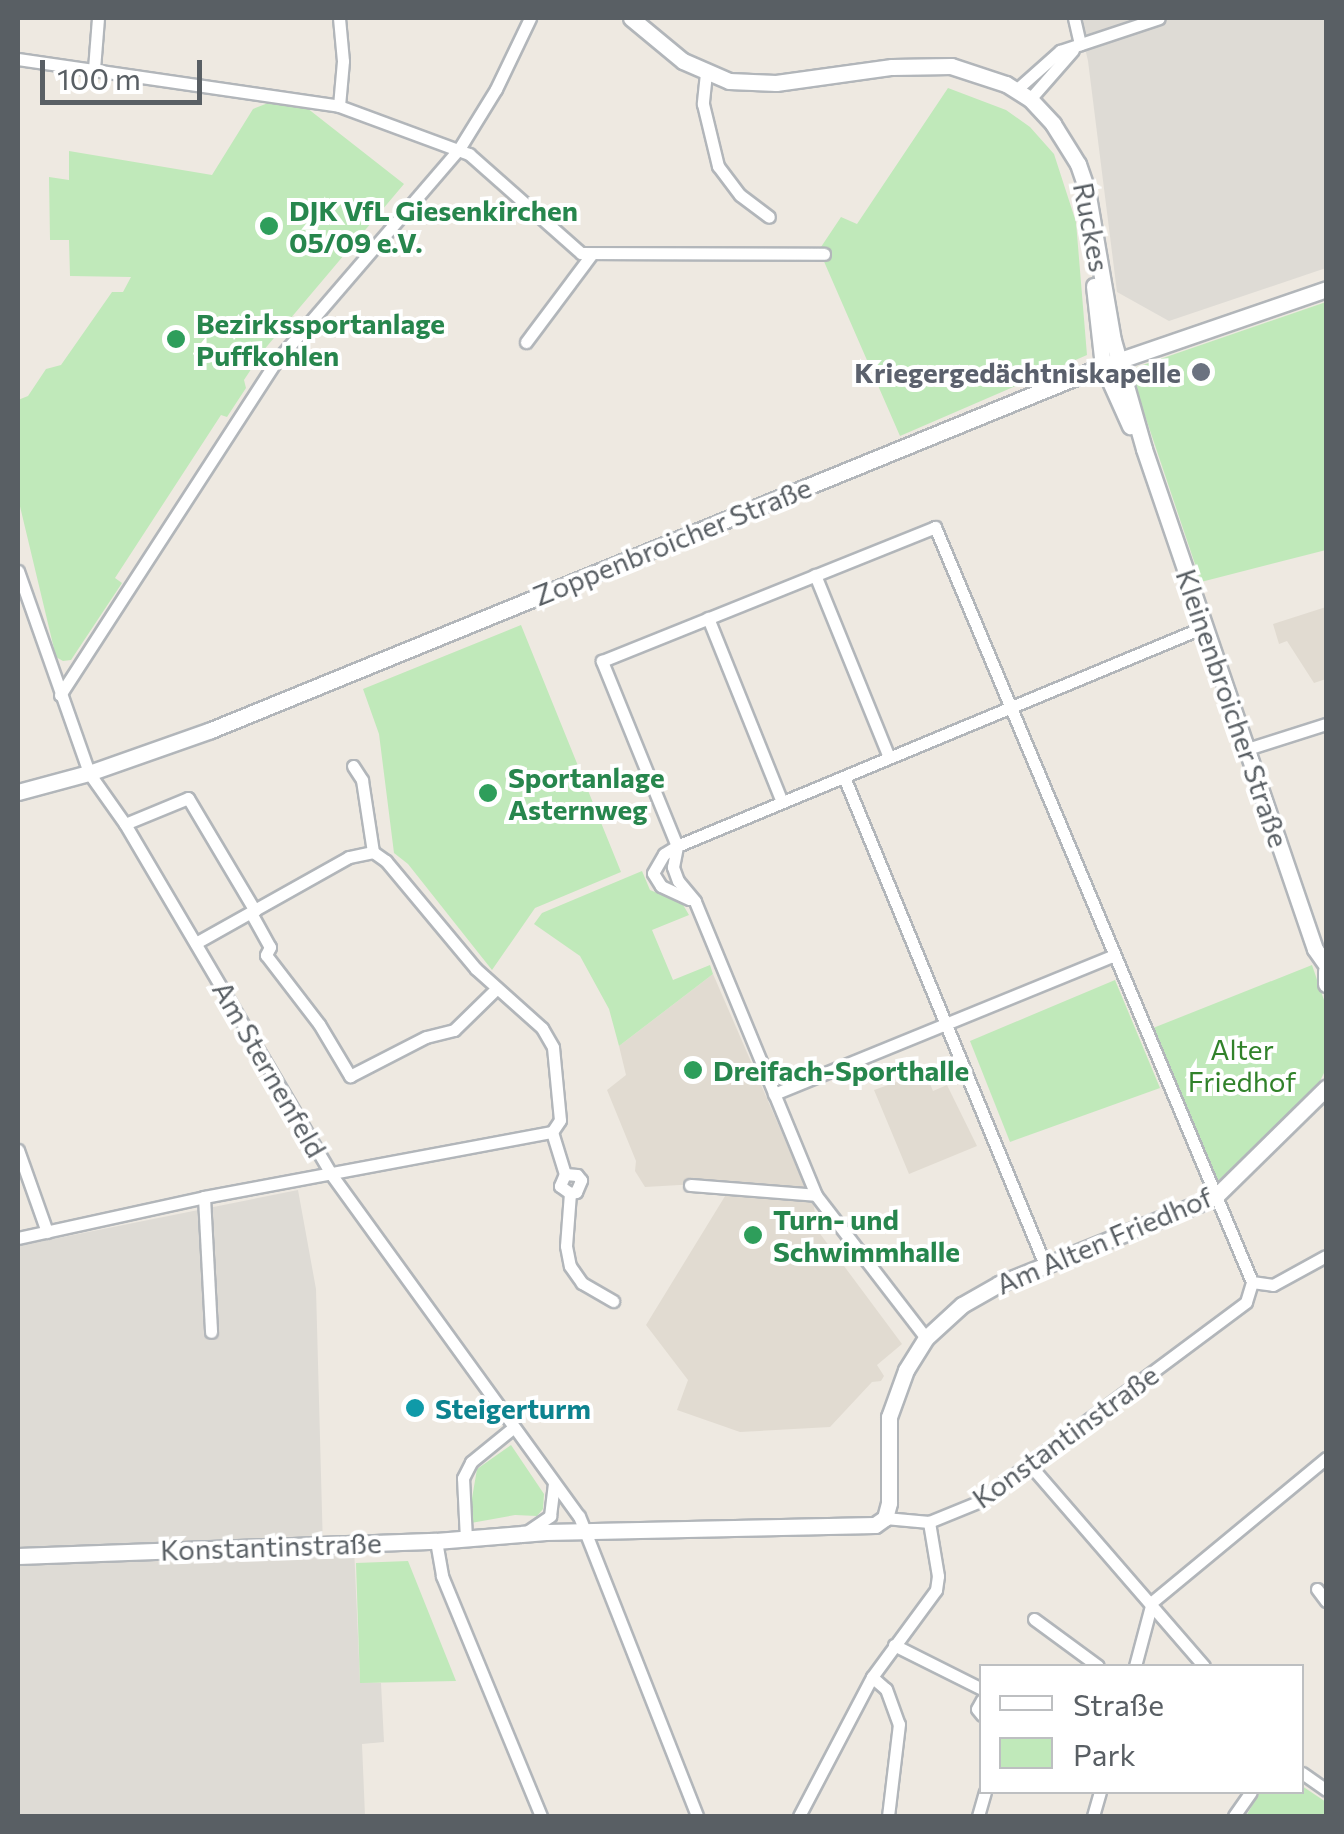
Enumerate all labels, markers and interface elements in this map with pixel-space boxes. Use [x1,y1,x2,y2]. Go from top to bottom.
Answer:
scale bar [45,40,208,102]
text: 100 m [57,59,141,96]
street label: Ruckes [1067,180,1117,274]
place label: DJK VfL Giesenkirchen 05/09 e.V. [289,193,578,259]
marker: DJK VfL Giesenkirchen 05/09 e.V. [258,215,280,237]
place label: Bezirkssportanlage Puffkohlen [196,306,445,372]
marker: Bezirkssportanlage Puffkohlen [165,328,187,350]
place label: Kriegergedächtniskapelle [854,355,1181,389]
marker: Kriegergedächtniskapelle [1190,361,1212,383]
street label: Zoppenbroicher Straße [528,470,816,612]
street label: Kleinenbroicher Straße [1170,564,1296,852]
place label: Sportanlage Asternweg [508,760,665,826]
marker: Sportanlage Asternweg [477,782,499,804]
street label: Am Sternenfeld [206,975,334,1163]
park label: Alter Friedhof [1188,1032,1296,1098]
place label: Dreifach-Sporthalle [713,1053,969,1087]
marker: Dreifach-Sporthalle [682,1059,704,1081]
street label: Am Alten Friedhof [991,1179,1217,1301]
place label: Turn- und Schwimmhalle [773,1202,960,1268]
marker: Turn- und Schwimmhalle [742,1224,764,1246]
street label: Konstantinstraße [966,1357,1164,1515]
place label: Steigerturm [435,1391,591,1425]
marker: Steigerturm [404,1397,426,1419]
street label: Konstantinstraße [160,1525,382,1567]
legend [979,1664,1304,1794]
text: Straße [1073,1685,1164,1722]
text: Park [1073,1735,1136,1772]

